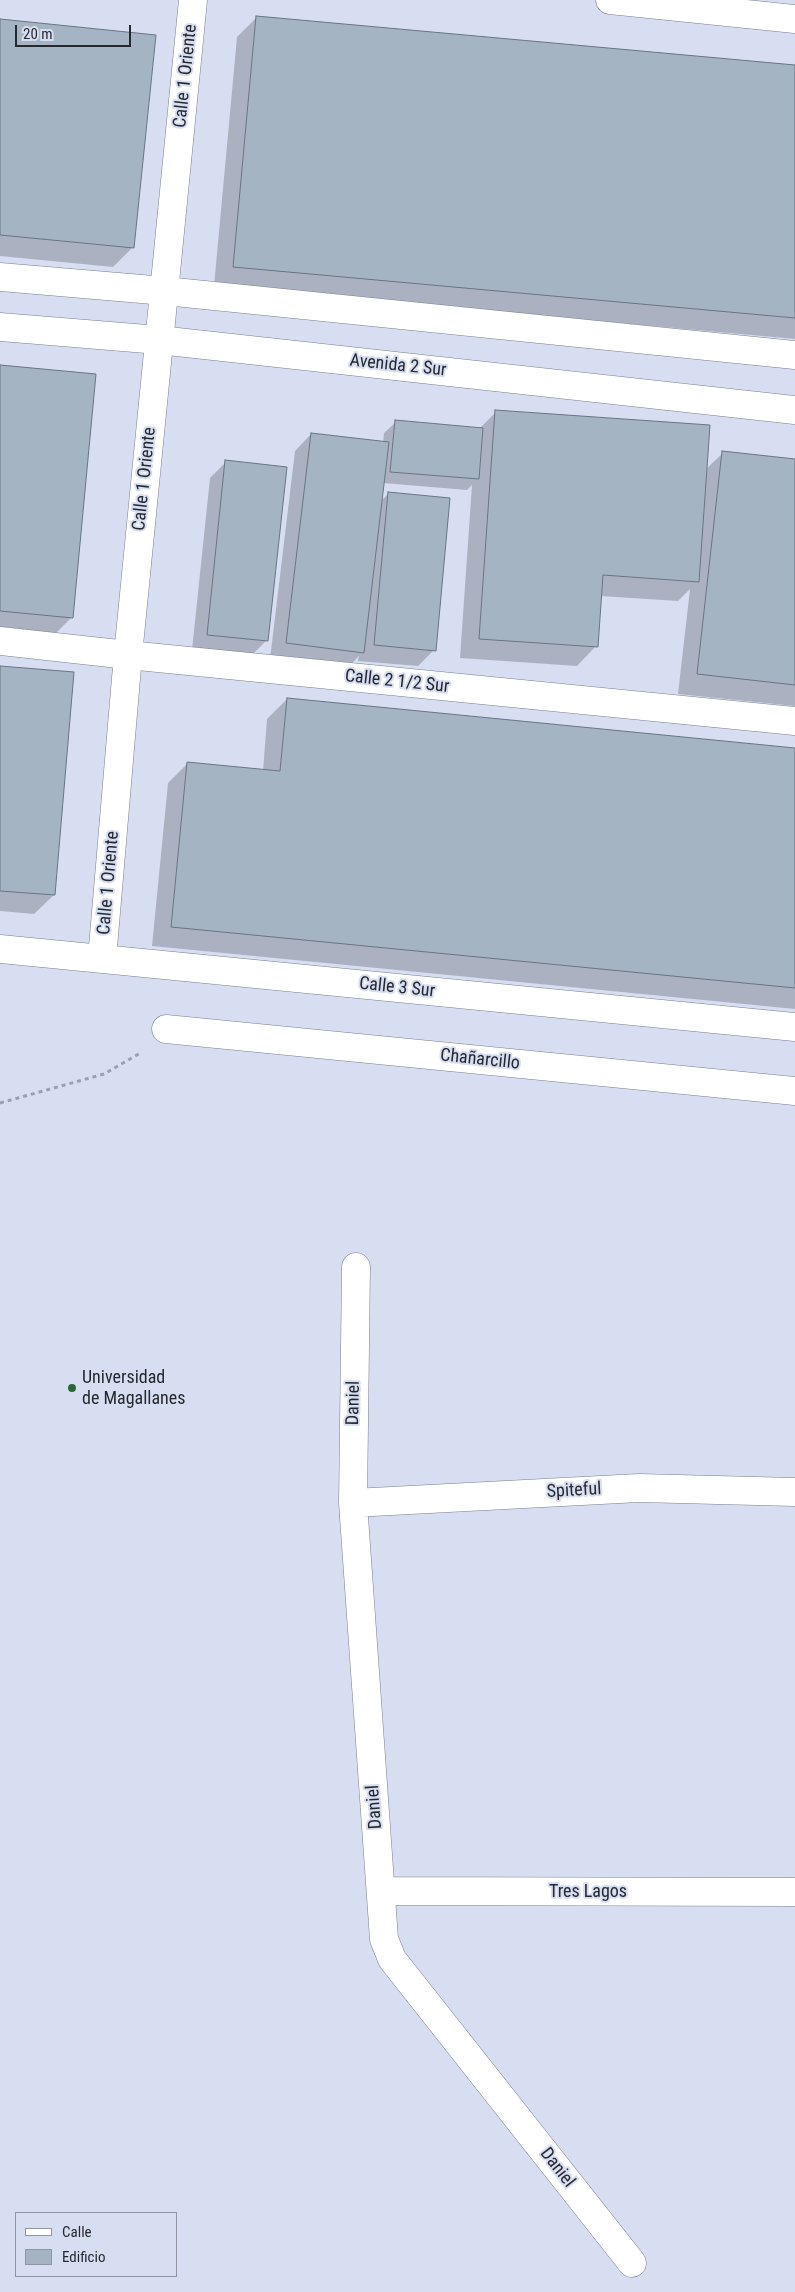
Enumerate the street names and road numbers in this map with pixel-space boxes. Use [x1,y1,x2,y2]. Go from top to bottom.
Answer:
street label: Calle 1 Oriente [170,23,202,129]
street label: Avenida 2 Sur [349,350,447,382]
street label: Calle 1 Oriente [129,426,161,532]
street label: Calle 2 1/2 Sur [344,666,450,698]
street label: Calle 1 Oriente [94,830,124,936]
street label: Calle 3 Sur [358,973,436,1003]
street label: Chañarcillo [439,1045,521,1075]
street label: Daniel [343,1381,365,1425]
street label: Spiteful [546,1479,602,1503]
street label: Daniel [363,1784,387,1830]
street label: Tres Lagos [549,1881,627,1903]
street label: Daniel [535,2144,579,2192]

